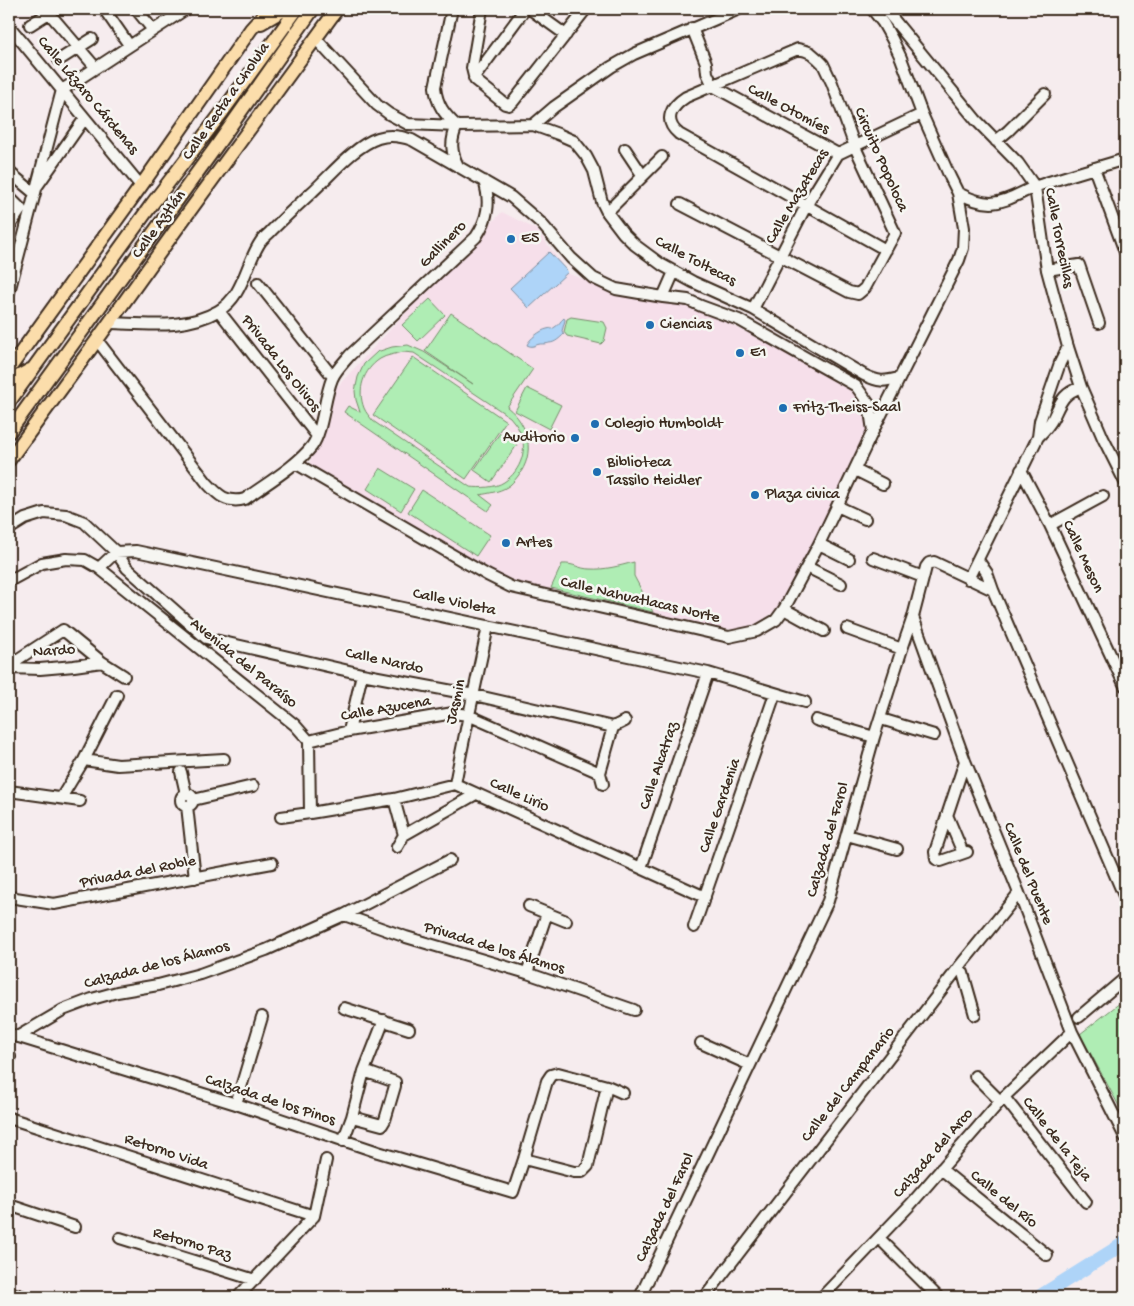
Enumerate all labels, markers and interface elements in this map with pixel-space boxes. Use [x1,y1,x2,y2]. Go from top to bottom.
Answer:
street label: Calle Lázaro Cárdenas [32,33,143,160]
street label: Calle Recta a Cholula [179,38,275,165]
street label: Calle Otomíes [744,80,833,140]
street label: Circuito Popoloca [848,105,912,216]
street label: Calle Mazatecas [762,145,834,248]
street label: Calle Torrecillas [1039,186,1077,291]
street label: Calle Aztlán [129,187,191,263]
street label: Gallinero [416,217,472,273]
place label: E5 [521,230,539,249]
marker: E5 [505,233,517,245]
street label: Calle Toltecas [651,233,740,292]
street label: Privada Los Olivos [236,311,324,417]
place label: Ciencias [660,316,713,335]
marker: Ciencias [644,319,656,331]
place label: E1 [750,344,766,363]
marker: E1 [734,347,746,359]
place label: Fritz-Theiss-Saal [792,399,901,418]
marker: Fritz-Theiss-Saal [777,402,789,414]
place label: Colegio Humboldt [605,415,724,434]
marker: Colegio Humboldt [589,418,601,430]
place label: Auditorio [503,429,565,448]
marker: Auditorio [569,432,581,444]
place label: Biblioteca Tassilo Heidler [606,454,702,491]
marker: Biblioteca Tassilo Heidler [591,466,603,478]
place label: Plaza civica [764,486,841,505]
marker: Plaza civica [749,489,761,501]
street label: Calle Meson [1057,518,1107,597]
place label: Artes [516,534,553,553]
marker: Artes [500,537,512,549]
street label: Calle Nahuatlacas Norte [558,573,722,629]
street label: Calle Violeta [411,585,498,621]
street label: Avenida del Paraíso [185,615,301,713]
street label: Nardo [32,641,76,663]
street label: Calle Nardo [343,644,425,680]
street label: Jasmin [443,677,471,726]
street label: Calle Azucena [340,693,433,727]
street label: Calle Alcatraz [636,718,684,813]
street label: Calle Gardenia [696,755,746,856]
street label: Calle Lirio [486,774,552,818]
street label: Calzada del Farol [804,780,854,900]
street label: Calle del Puente [998,820,1056,929]
street label: Privada del Roble [77,852,198,894]
street label: Privada de los Álamos [420,917,568,980]
street label: Calzada de los Álamos [82,936,233,995]
street label: Calle del Campanario [798,1024,900,1146]
street label: Calzada de los Pinos [202,1071,339,1131]
street label: Calle de la Teja [1017,1094,1096,1187]
street label: Calzada del Arco [890,1105,978,1203]
street label: Retorno Vida [121,1130,212,1176]
street label: Calzada del Farol [632,1150,700,1266]
street label: Calle del Río [965,1167,1041,1233]
street label: Retorno Paz [150,1224,235,1266]

